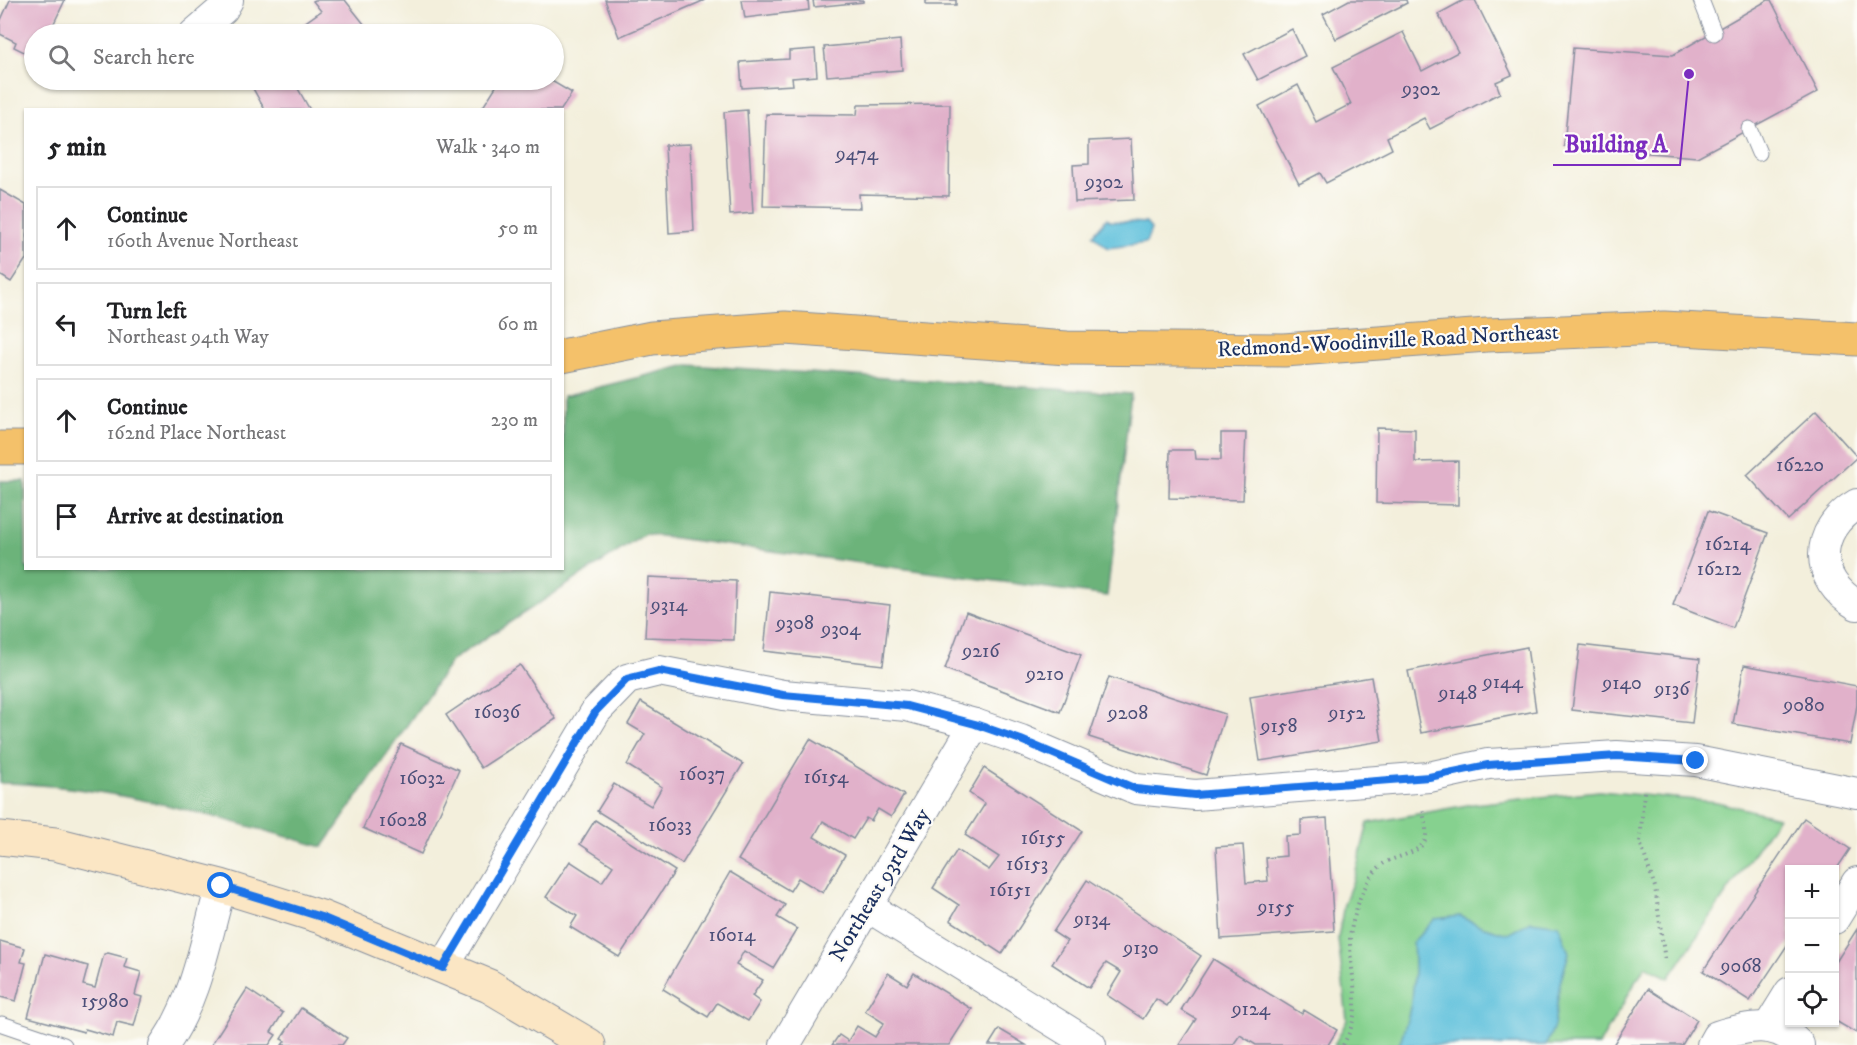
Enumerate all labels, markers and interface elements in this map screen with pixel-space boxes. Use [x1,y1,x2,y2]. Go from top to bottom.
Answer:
search box [24,24,564,90]
icon: search [45,41,78,74]
text: Search here [93,44,195,71]
house number: 9302 [1401,77,1440,102]
callout: Building A [1553,123,1680,165]
text: Building A [1565,130,1668,160]
text: 5 min [48,131,106,164]
text: Walk · 340 m [436,135,540,160]
house number: 9474 [835,142,879,167]
house number: 9302 [1084,170,1123,195]
text: Continue [107,202,188,229]
icon: ahead [50,212,83,245]
text: 50 m [498,216,538,241]
text: 160th Avenue Northeast [107,229,298,254]
text: Turn left [107,298,187,325]
icon: left [50,308,83,341]
text: 60 m [498,312,538,337]
street label: Redmond-Woodinville Road Northeast [1217,319,1559,363]
text: Northeast 94th Way [107,325,269,350]
text: Continue [107,394,188,421]
icon: ahead [50,404,83,437]
text: 230 m [491,408,538,433]
text: 162nd Place Northeast [107,421,286,446]
house number: 16220 [1776,453,1824,478]
icon: arrive [50,500,83,533]
text: Arrive at destination [107,503,284,530]
house number: 16214 [1705,532,1752,557]
house number: 16212 [1697,557,1742,582]
house number: 9314 [650,593,688,618]
house number: 9308 [775,611,814,636]
house number: 9304 [820,617,861,642]
house number: 9216 [961,639,1000,664]
house number: 9210 [1025,662,1064,687]
house number: 9144 [1482,670,1524,695]
house number: 9140 [1601,671,1642,696]
house number: 9136 [1653,677,1690,702]
house number: 9148 [1438,681,1477,706]
house number: 9080 [1782,693,1825,718]
house number: 16036 [474,700,521,725]
house number: 9208 [1107,701,1148,726]
house number: 9152 [1328,701,1366,726]
house number: 9158 [1259,714,1298,739]
route end [1682,747,1708,773]
house number: 16037 [679,762,725,787]
house number: 16154 [803,765,849,790]
house number: 16032 [399,766,445,791]
street label: Northeast 93rd Way [824,803,937,967]
house number: 16028 [379,808,427,833]
house number: 16033 [648,813,692,838]
house number: 16155 [1021,826,1065,851]
house number: 16153 [1006,852,1048,877]
map controls [1785,865,1839,1027]
button: + [1785,865,1839,919]
route start [207,872,233,898]
house number: 16151 [989,878,1031,903]
house number: 9155 [1257,895,1295,920]
house number: 9134 [1073,907,1111,932]
button: − [1785,919,1839,973]
house number: 16014 [708,923,756,948]
house number: 9130 [1122,936,1159,961]
house number: 9068 [1719,954,1762,979]
button: locate [1785,973,1839,1027]
house number: 15980 [81,989,129,1014]
house number: 9124 [1231,997,1271,1022]

